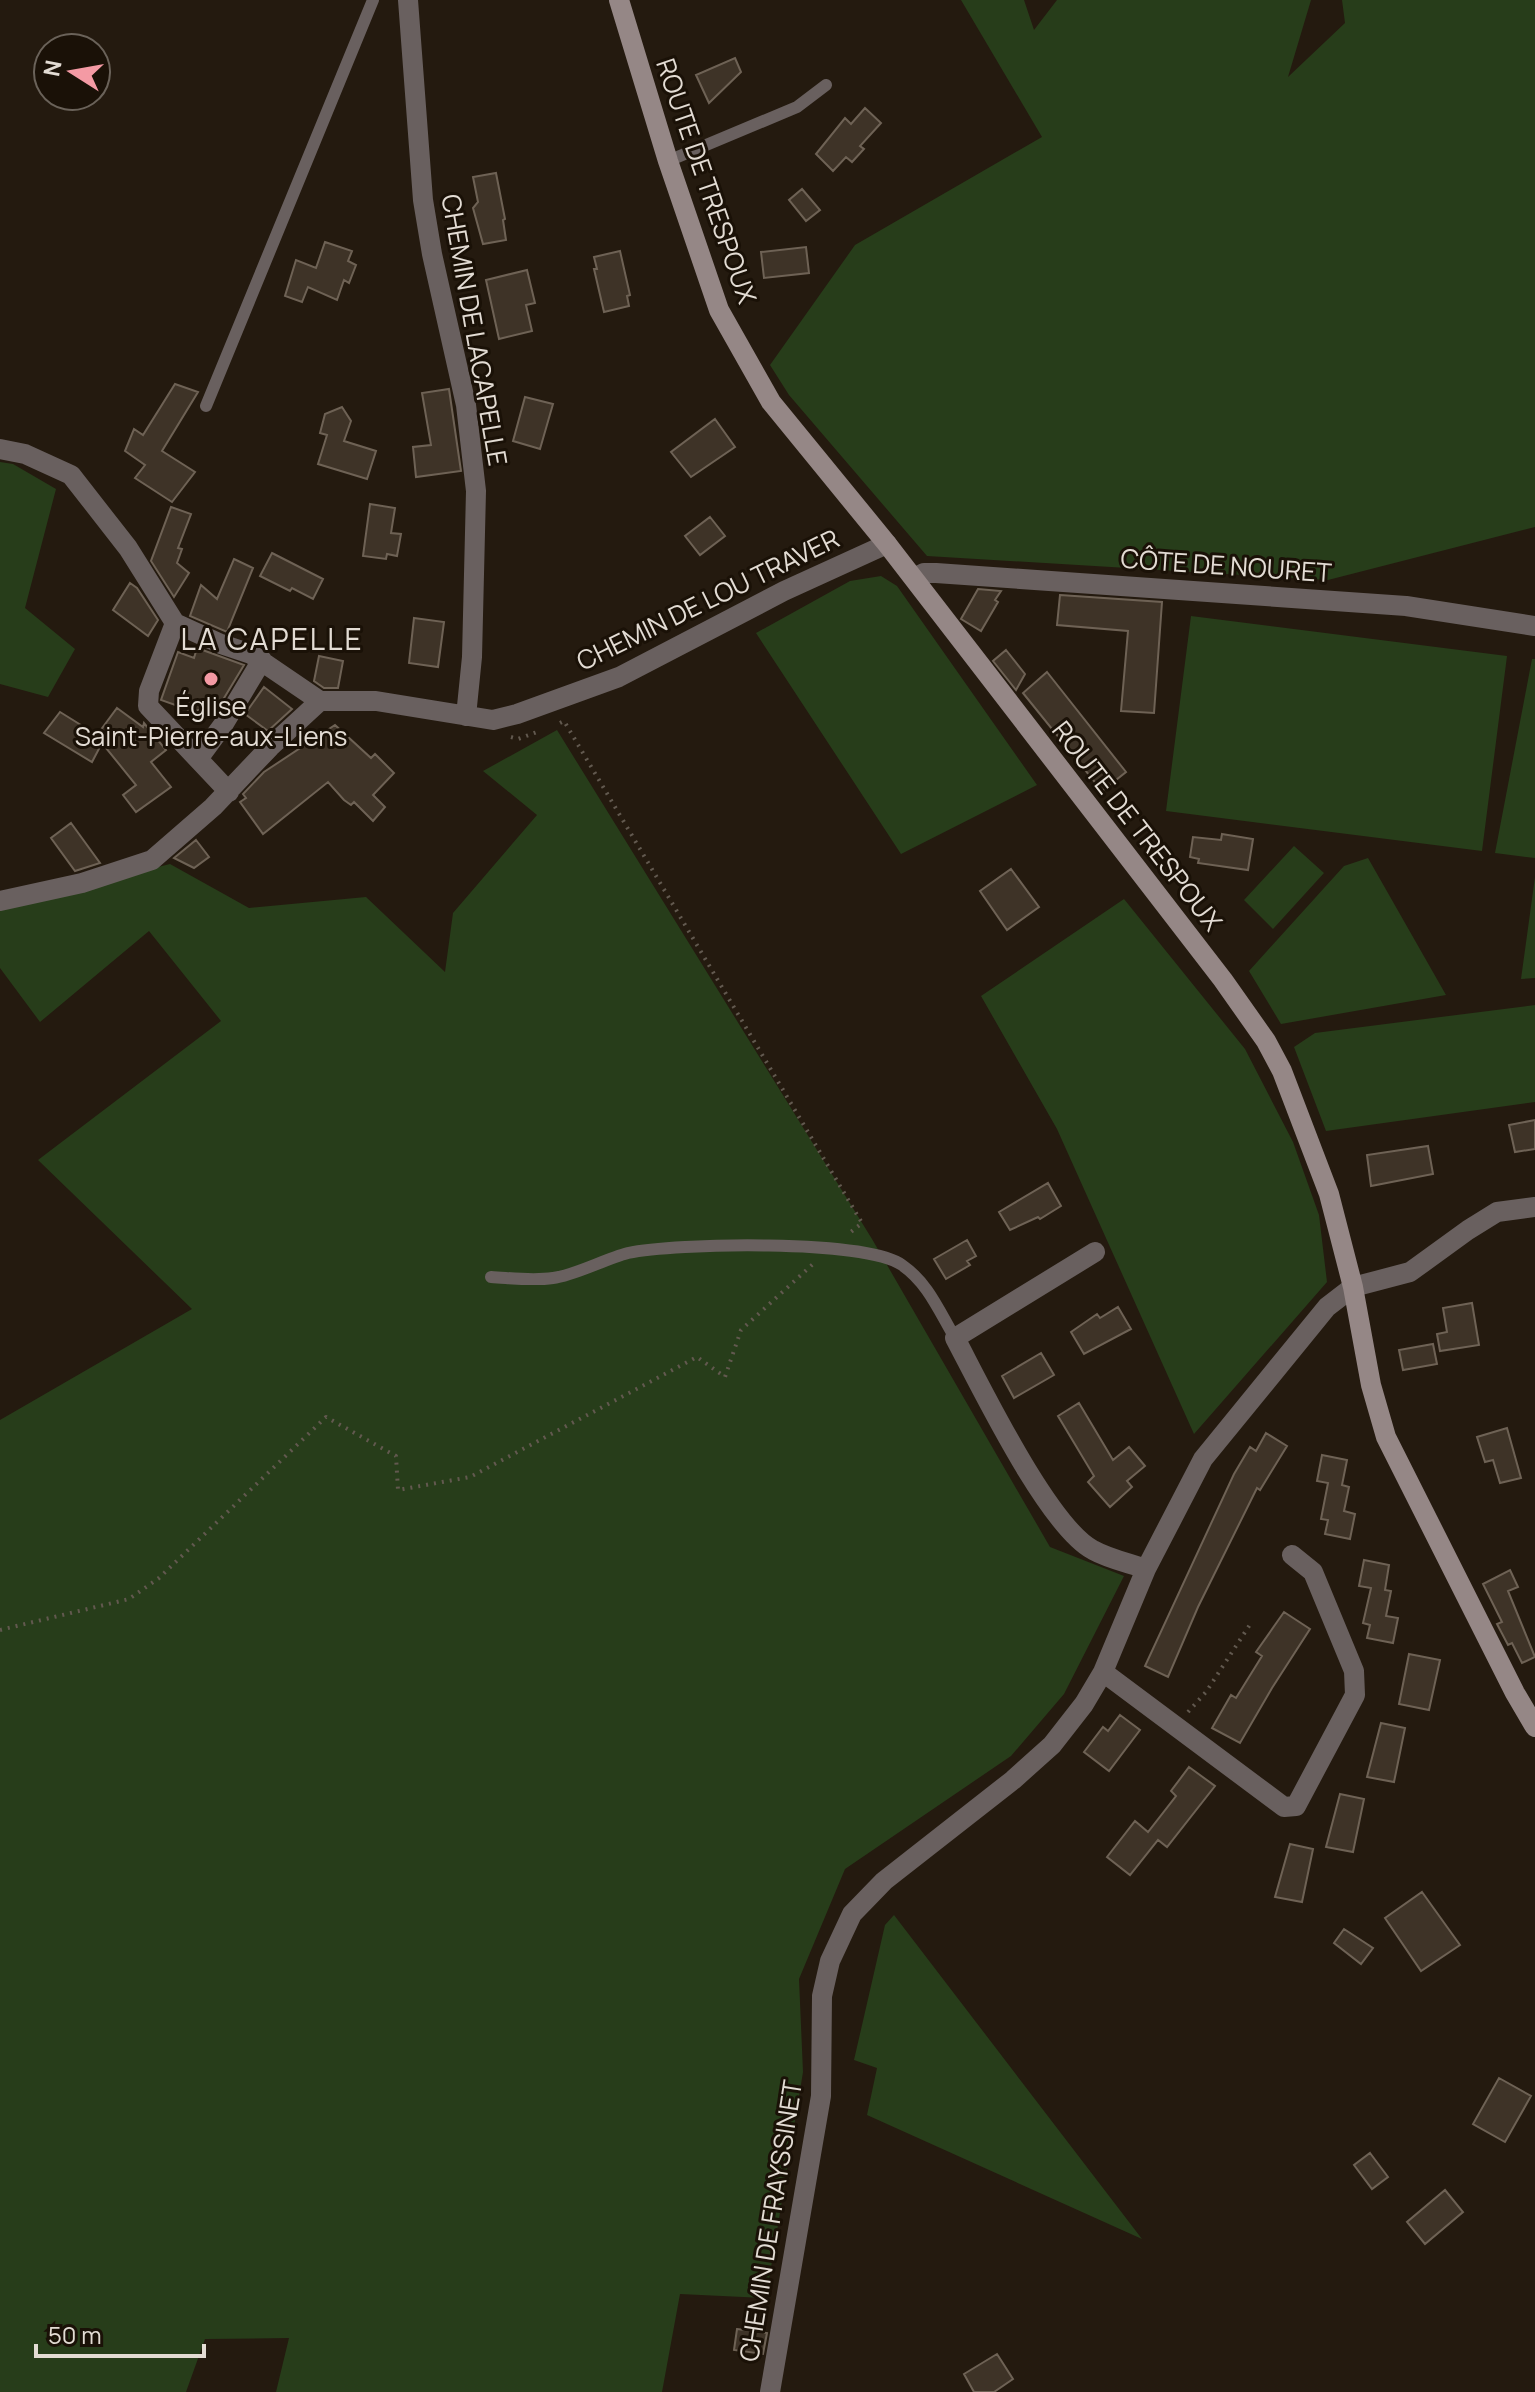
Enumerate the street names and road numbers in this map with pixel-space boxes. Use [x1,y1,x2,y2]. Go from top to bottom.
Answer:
street label: ROUTE DE TRESPOUX [648,53,766,308]
street label: CHEMIN DE LACAPELLE [433,191,517,469]
street label: CHEMIN DE LOU TRAVER [570,520,845,678]
street label: CÔTE DE NOURET [1119,540,1333,590]
street label: ROUTE DE TRESPOUX [1044,713,1231,938]
street label: CHEMIN DE FRAYSSINET [730,2077,810,2364]

